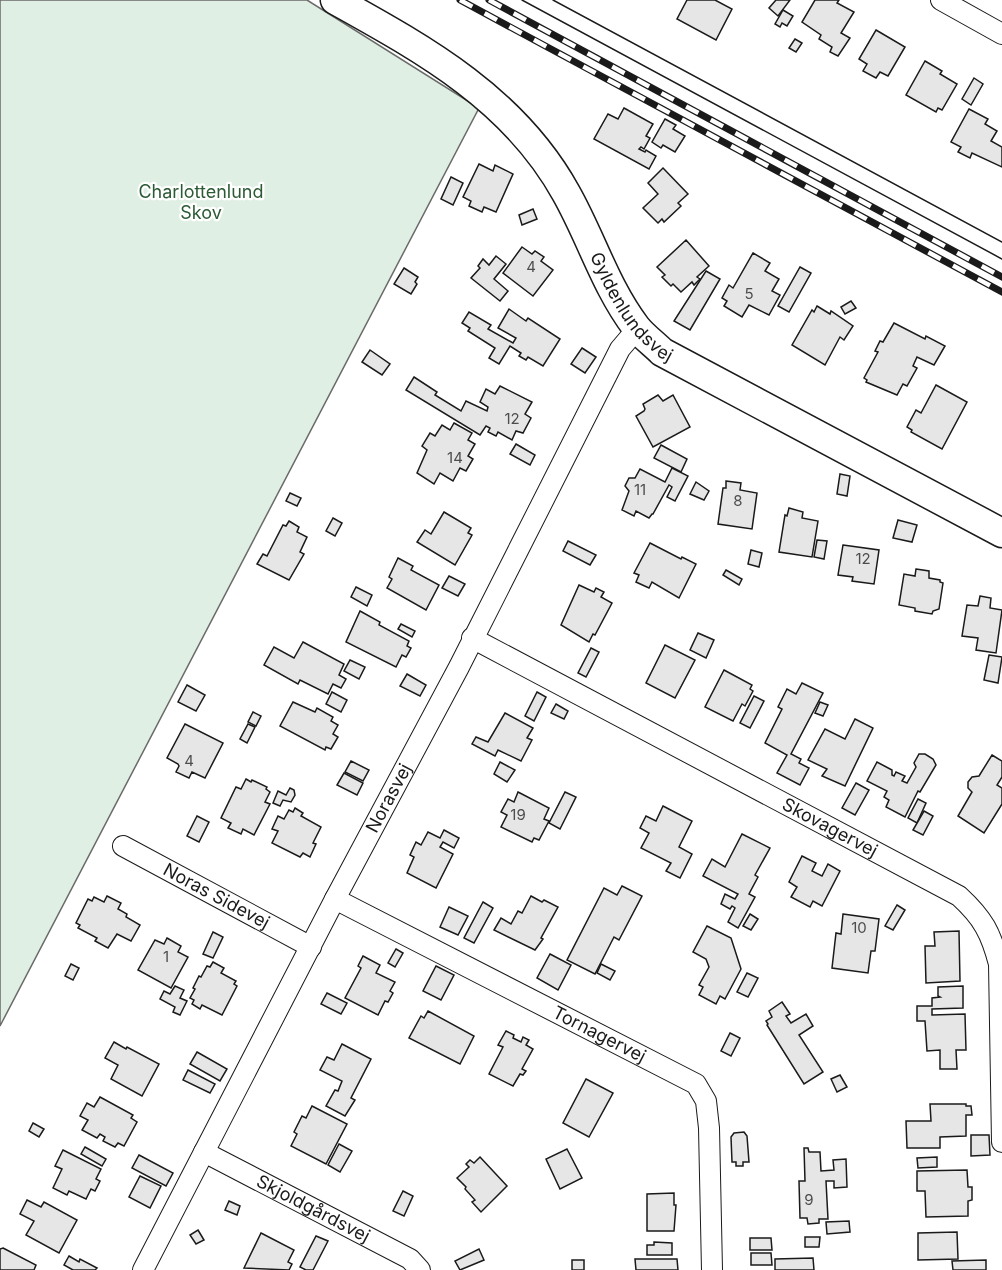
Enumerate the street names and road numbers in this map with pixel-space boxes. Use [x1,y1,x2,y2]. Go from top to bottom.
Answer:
street label: Gyldenlundsvej [586,249,677,366]
street label: Norasvej [361,760,415,836]
street label: Skovagervej [779,793,881,861]
street label: Noras Sidevej [160,859,273,933]
street label: Tornagervej [549,1001,650,1067]
street label: Skjoldgårdsvej [253,1170,374,1246]

